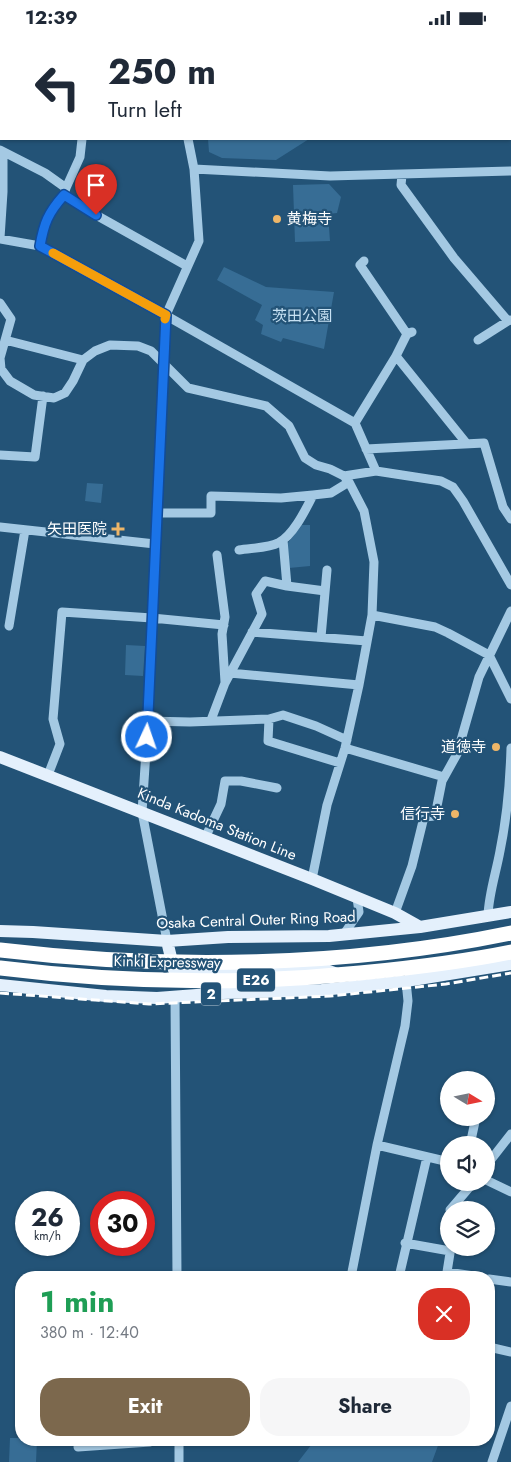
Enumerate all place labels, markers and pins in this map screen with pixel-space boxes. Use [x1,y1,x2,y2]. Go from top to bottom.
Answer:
pin [75,164,117,215]
place label: 黄梅寺 [287,208,332,230]
marker: 黄梅寺 [271,213,283,225]
place label: 矢田医院 [47,518,107,540]
marker: 矢田医院 [111,522,125,536]
place label: 道徳寺 [441,736,486,758]
marker: 道徳寺 [490,741,502,753]
place label: 信行寺 [400,803,445,825]
marker: 信行寺 [449,808,461,820]

